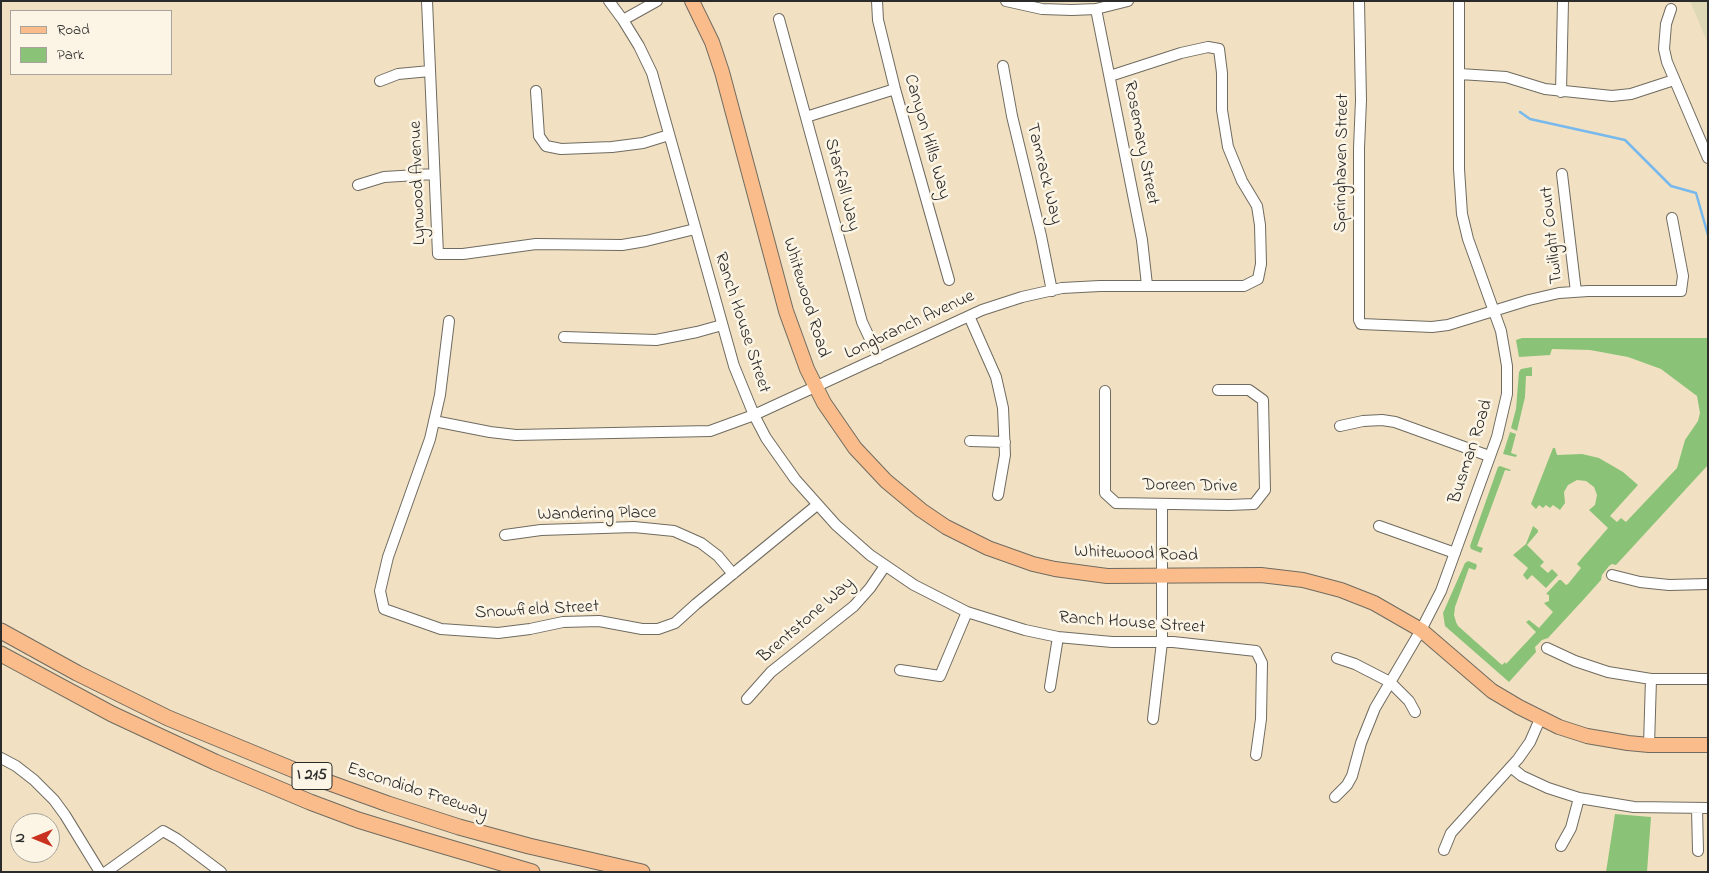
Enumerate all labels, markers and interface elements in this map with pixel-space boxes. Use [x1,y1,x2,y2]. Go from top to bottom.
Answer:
legend [10,10,172,75]
text: Road [57,19,90,41]
text: Park [57,44,84,66]
street label: Canyon Hills Way [898,72,954,202]
street label: Rosemary Street [1117,79,1163,207]
street label: Springhaven Street [1331,93,1355,233]
street label: Lynwood Avenue [406,120,432,246]
street label: Tamrack Way [1020,121,1066,227]
street label: Starfall Way [818,136,864,234]
street label: Twilight Court [1537,185,1569,285]
street label: Whitewood Road [777,236,833,360]
street label: Ranch House Street [708,250,774,396]
street label: Longbranch Avenue [842,286,978,366]
street label: Busman Road [1445,397,1499,507]
street label: Doreen Drive [1142,475,1238,499]
street label: Wandering Place [537,503,657,527]
street label: Whitewood Road [1074,542,1198,568]
street label: Brentstone Way [754,573,860,669]
street label: Snowfield Street [474,597,600,625]
street label: Ranch House Street [1058,608,1206,640]
street label: Escondido Freeway [344,759,490,825]
road number: I 215 [292,762,332,789]
north arrow [10,813,60,863]
text: N [10,833,31,843]

